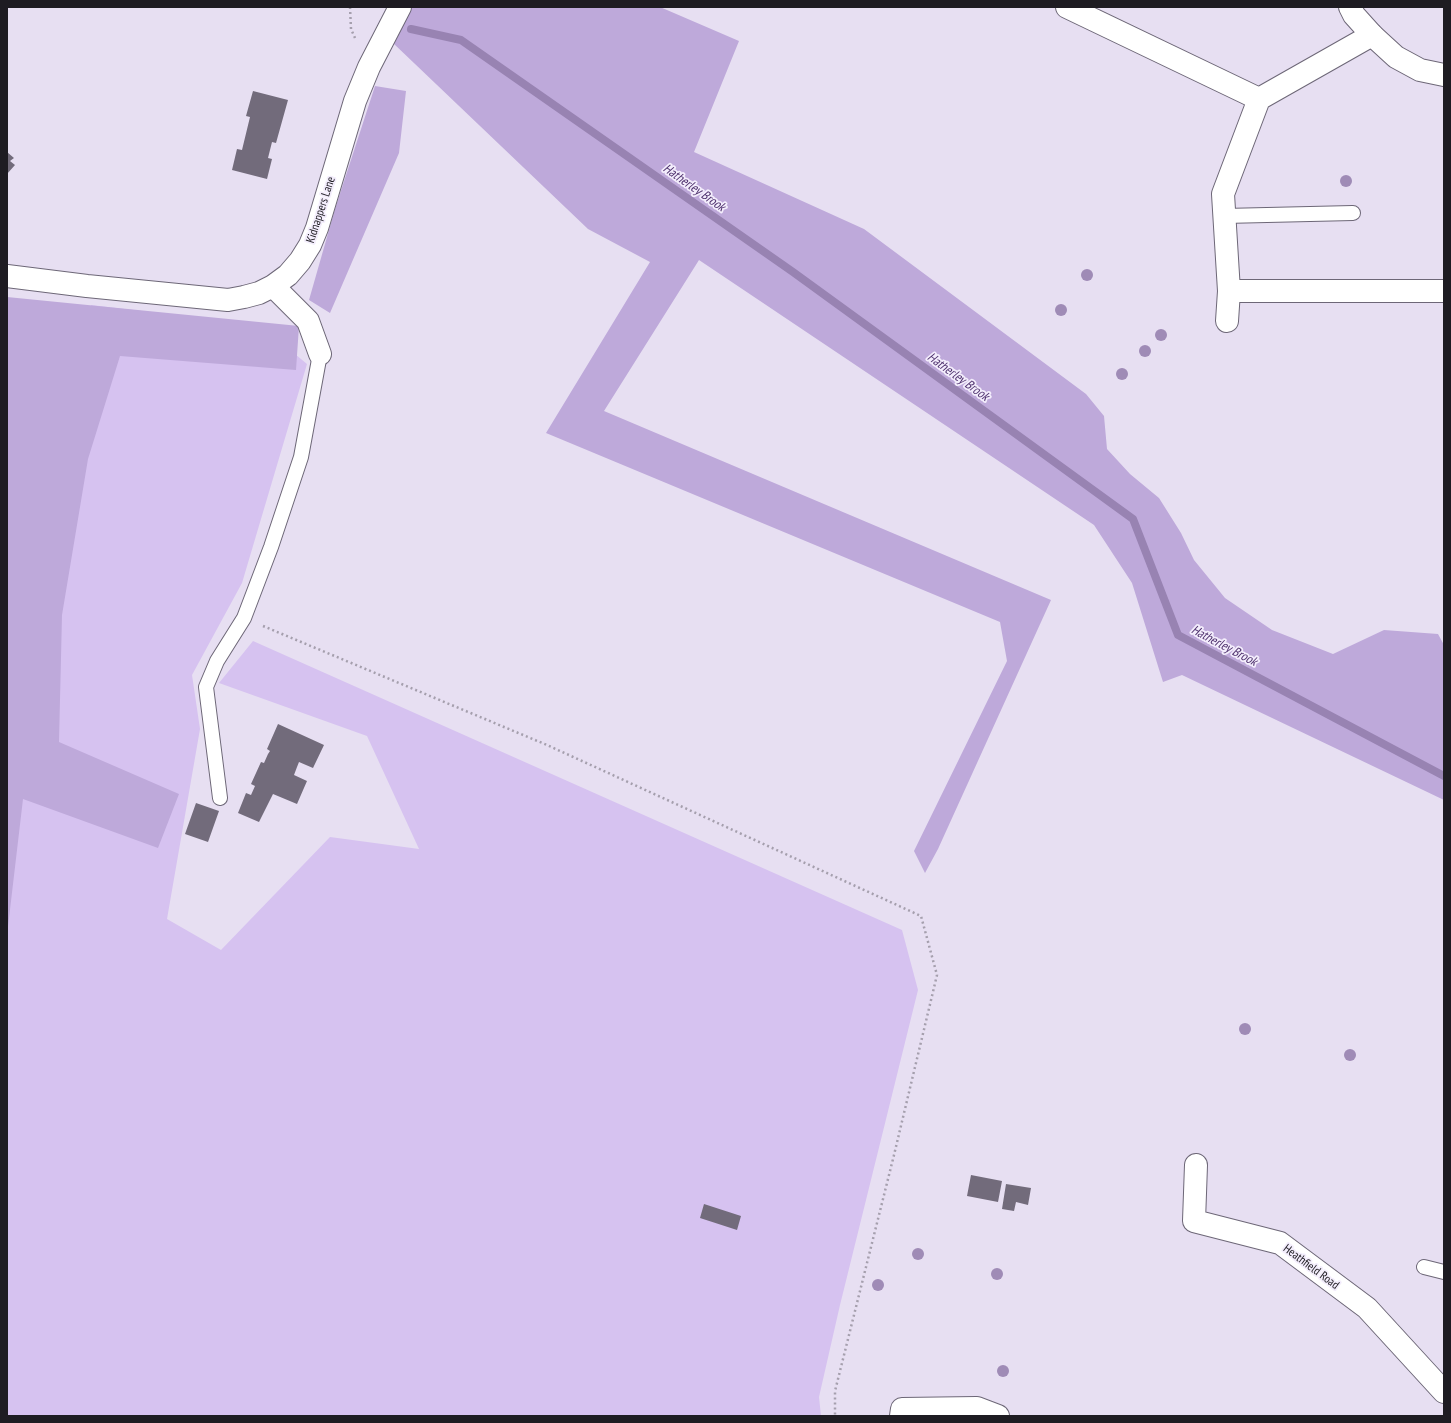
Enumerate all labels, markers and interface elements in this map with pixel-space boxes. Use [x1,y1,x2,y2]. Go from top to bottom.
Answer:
water label: Hatherley Brook [660,161,728,215]
street label: Kidnappers Lane [304,175,338,245]
water label: Hatherley Brook [924,349,992,405]
water label: Hatherley Brook [1188,622,1260,670]
street label: Heathfield Road [1280,1241,1342,1293]

